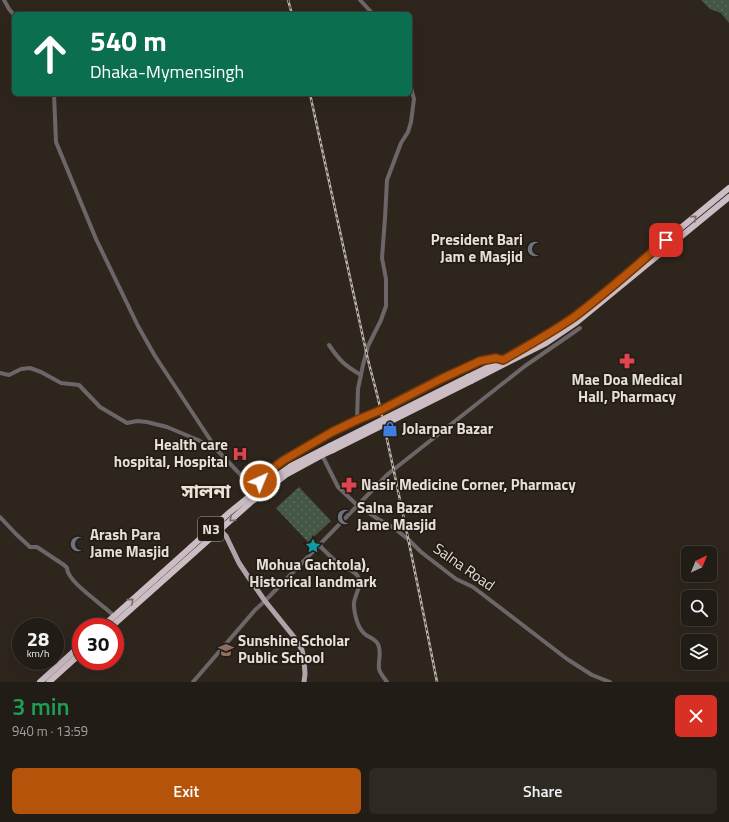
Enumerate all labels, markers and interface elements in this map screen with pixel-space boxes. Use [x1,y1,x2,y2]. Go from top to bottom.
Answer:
text: 540 m [90,19,167,62]
icon: ahead [24,28,76,80]
text: Dhaka-Mymensingh [90,58,244,85]
one-way arrow [689,215,696,222]
pin [649,223,683,257]
place label: President Bari Jam e Masjid [431,228,523,268]
icon: arrive [655,229,677,251]
mosque icon: President Bari Jam e Masjid [526,240,544,258]
pharmacy icon: Mae Doa Medical Hall, Pharmacy [618,352,636,370]
place label: Mae Doa Medical Hall, Pharmacy [572,368,682,408]
place label: Jolarpar Bazar [402,417,494,440]
shop icon: Jolarpar Bazar [381,420,399,438]
place label: Health care hospital, Hospital [114,433,228,473]
hospital icon: Health care hospital, Hospital [231,445,249,463]
position arrow [239,460,281,502]
place label: Nasir Medicine Corner, Pharmacy [361,473,576,496]
district label: সালনা [180,476,231,505]
pharmacy icon: Nasir Medicine Corner, Pharmacy [340,476,358,494]
place label: Salna Bazar Jame Masjid [357,496,436,536]
mosque icon: Salna Bazar Jame Masjid [336,508,354,526]
one-way arrow [229,514,237,522]
road number: N3 [198,517,224,541]
place label: Arash Para Jame Masjid [90,523,169,563]
mosque icon: Arash Para Jame Masjid [69,535,87,553]
place icon: Mohua Gachtola), Historical landmark [304,537,322,555]
street label: Salna Road [429,537,500,596]
north arrow [681,546,717,582]
map controls [681,546,717,670]
place label: Mohua Gachtola), Historical landmark [249,553,377,593]
button: search [681,590,717,626]
one-way arrow [126,599,134,606]
speed limit sign: 30 [72,618,124,670]
text: 28 [27,623,49,654]
place label: Sunshine Scholar Public School [238,629,350,669]
button: layers [681,634,717,670]
school or university icon: Sunshine Scholar Public School [217,641,235,659]
text: km/h [27,646,49,661]
text: 3 min [12,688,70,724]
button: close [675,695,717,737]
text: 940 m · 13:59 [12,721,88,741]
button: Exit [12,768,361,814]
button: Share [369,768,717,814]

